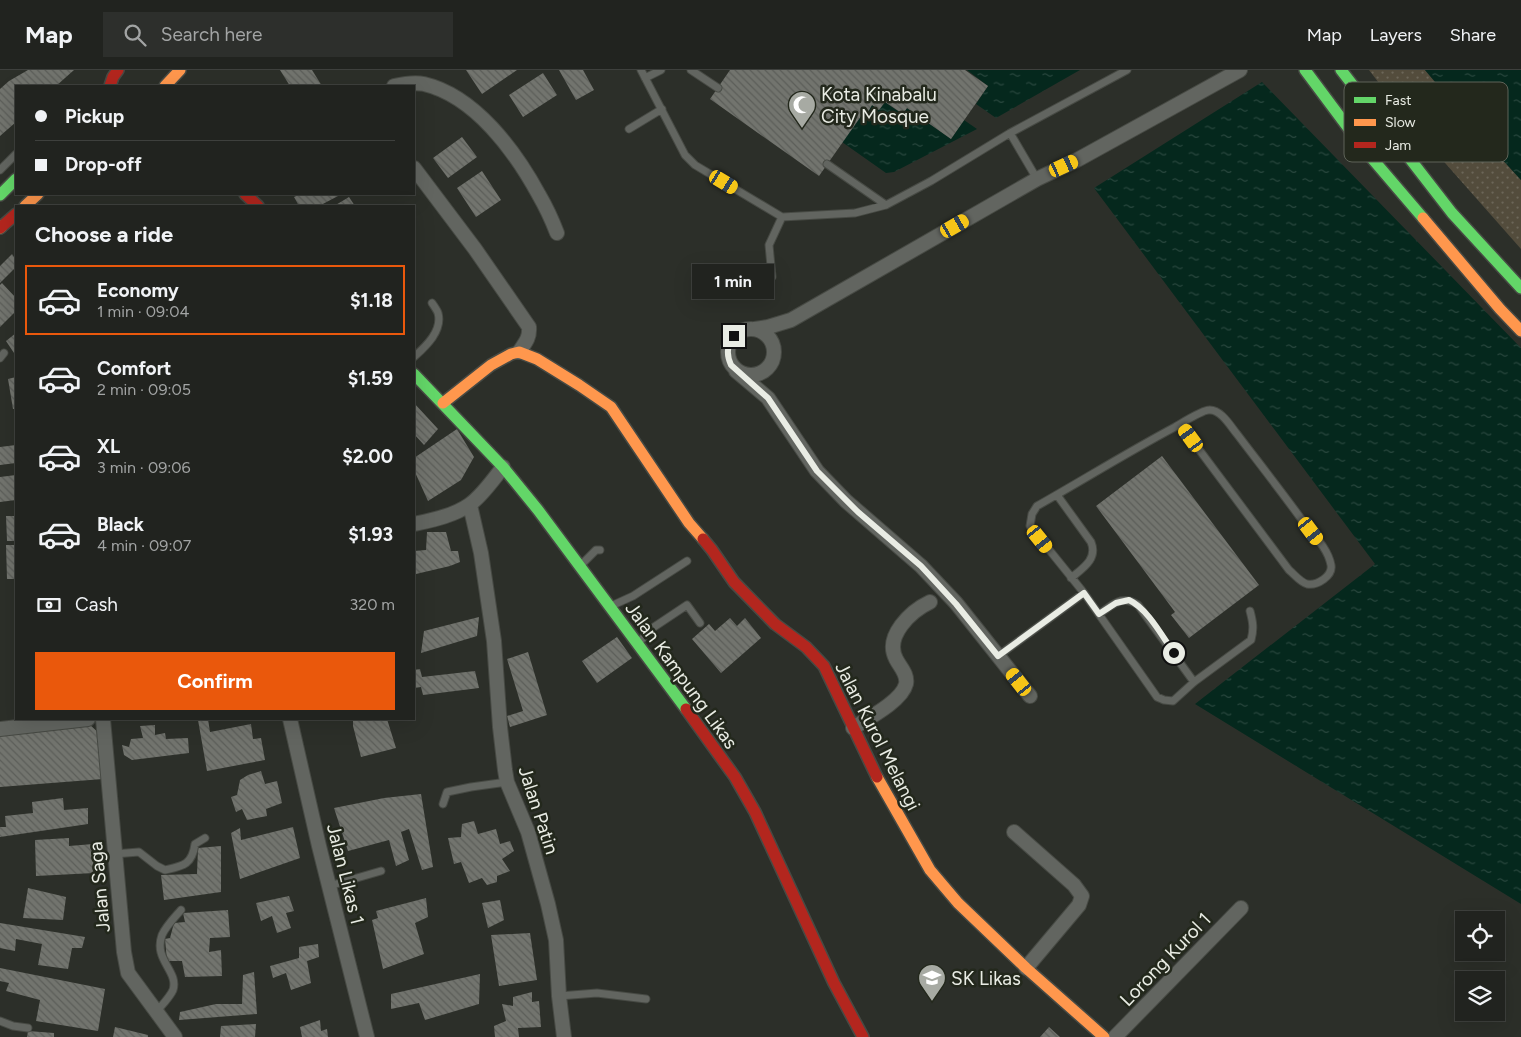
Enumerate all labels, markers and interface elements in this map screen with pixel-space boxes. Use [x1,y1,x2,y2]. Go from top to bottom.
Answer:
search box [103,12,453,57]
text: Map [25,20,73,49]
icon: search [121,21,149,49]
text: Search here [161,23,262,46]
text: Map [1307,24,1342,46]
text: Layers [1370,24,1422,46]
text: Share [1450,24,1496,46]
legend [1344,82,1508,162]
place label: Kota Kinabalu City Mosque [821,83,937,128]
mosque icon: Kota Kinabalu City Mosque [787,90,817,129]
text: Fast [1385,92,1411,109]
text: Pickup [65,105,124,128]
text: Slow [1385,114,1416,131]
text: Jam [1385,137,1411,154]
text: Drop-off [65,153,142,176]
car [1047,153,1080,179]
car [707,168,740,196]
car [938,212,971,240]
text: Choose a ride [35,221,173,248]
callout: 1 min [693,264,775,298]
text: 1 min [714,272,752,291]
icon: car [37,278,82,323]
text: Economy [97,279,179,302]
text: $1.18 [350,289,393,312]
text: 1 min · 09:04 [97,302,189,321]
route end [723,325,745,347]
icon: car [37,356,82,401]
text: Comfort [97,357,172,380]
text: $1.59 [348,367,393,390]
text: 2 min · 09:05 [97,380,191,399]
car [1176,421,1205,455]
icon: car [37,434,82,479]
text: XL [97,435,120,458]
text: $2.00 [342,445,393,468]
text: 3 min · 09:06 [97,458,191,477]
icon: car [37,512,82,557]
text: Black [97,513,144,536]
car [1295,515,1326,547]
text: $1.93 [348,523,393,546]
car [1024,523,1055,555]
text: 4 min · 09:07 [97,536,191,555]
icon: cash [35,591,63,619]
text: Cash [75,593,118,616]
text: 320 m [350,595,395,614]
street label: Jalan Kampung Likas [621,597,743,753]
route start [1163,642,1185,664]
button: Confirm [35,652,395,710]
street label: Jalan Kurol Melangi [830,658,925,814]
car [1003,666,1034,698]
street label: Jalan Patin [513,763,564,857]
street label: Jalan Likas 1 [322,821,369,927]
street label: Jalan Saga [84,841,115,933]
street label: Lorong Kurol 1 [1115,908,1216,1011]
map controls [1455,911,1505,1021]
button: locate [1455,911,1505,961]
school or university icon: SK Likas [917,963,947,1002]
place label: SK Likas [951,967,1021,990]
button: layers [1455,971,1505,1021]

